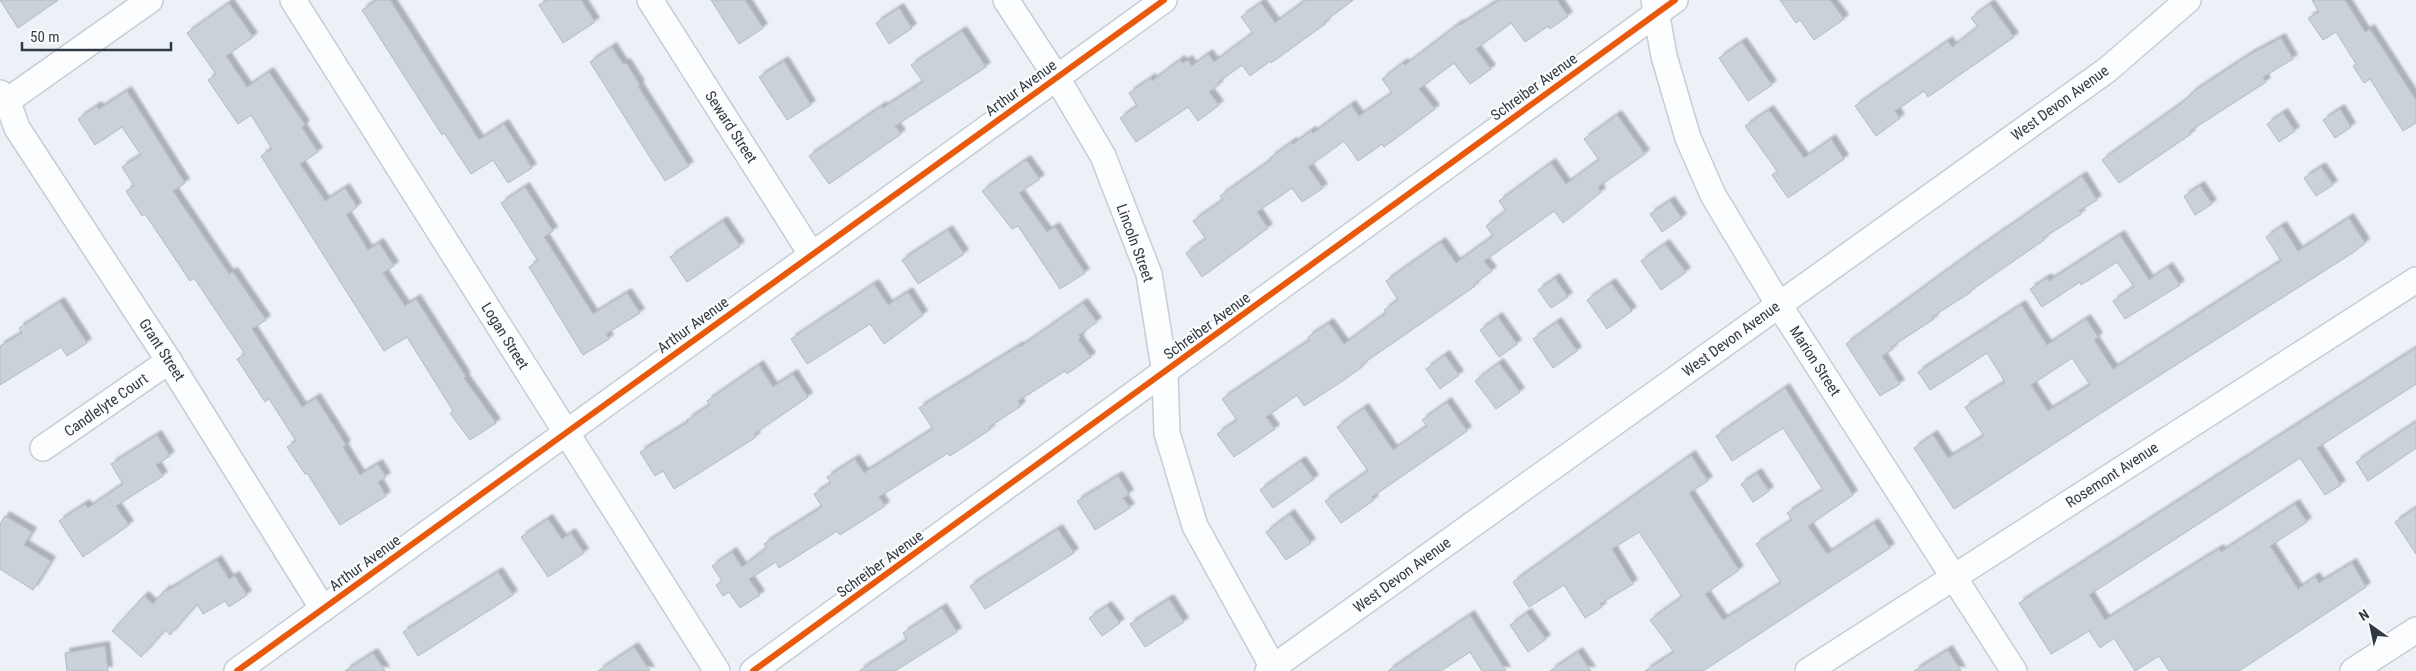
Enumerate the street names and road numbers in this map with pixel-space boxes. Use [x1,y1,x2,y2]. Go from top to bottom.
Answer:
street label: Schreiber Avenue [1487,50,1581,124]
street label: Arthur Avenue [982,56,1060,120]
street label: West Devon Avenue [2008,62,2112,144]
street label: Seward Street [701,88,761,166]
street label: Lincoln Street [1113,202,1157,284]
street label: Schreiber Avenue [1160,289,1254,363]
street label: Arthur Avenue [654,293,732,357]
street label: West Devon Avenue [1679,298,1783,380]
street label: Logan Street [477,299,533,373]
street label: Grant Street [135,315,189,385]
street label: Marion Street [1786,323,1844,399]
street label: Candlelyte Court [61,369,151,441]
street label: Rosemont Avenue [2062,438,2162,512]
street label: Schreiber Avenue [833,527,927,601]
street label: Arthur Avenue [326,531,404,595]
street label: West Devon Avenue [1350,534,1454,616]

